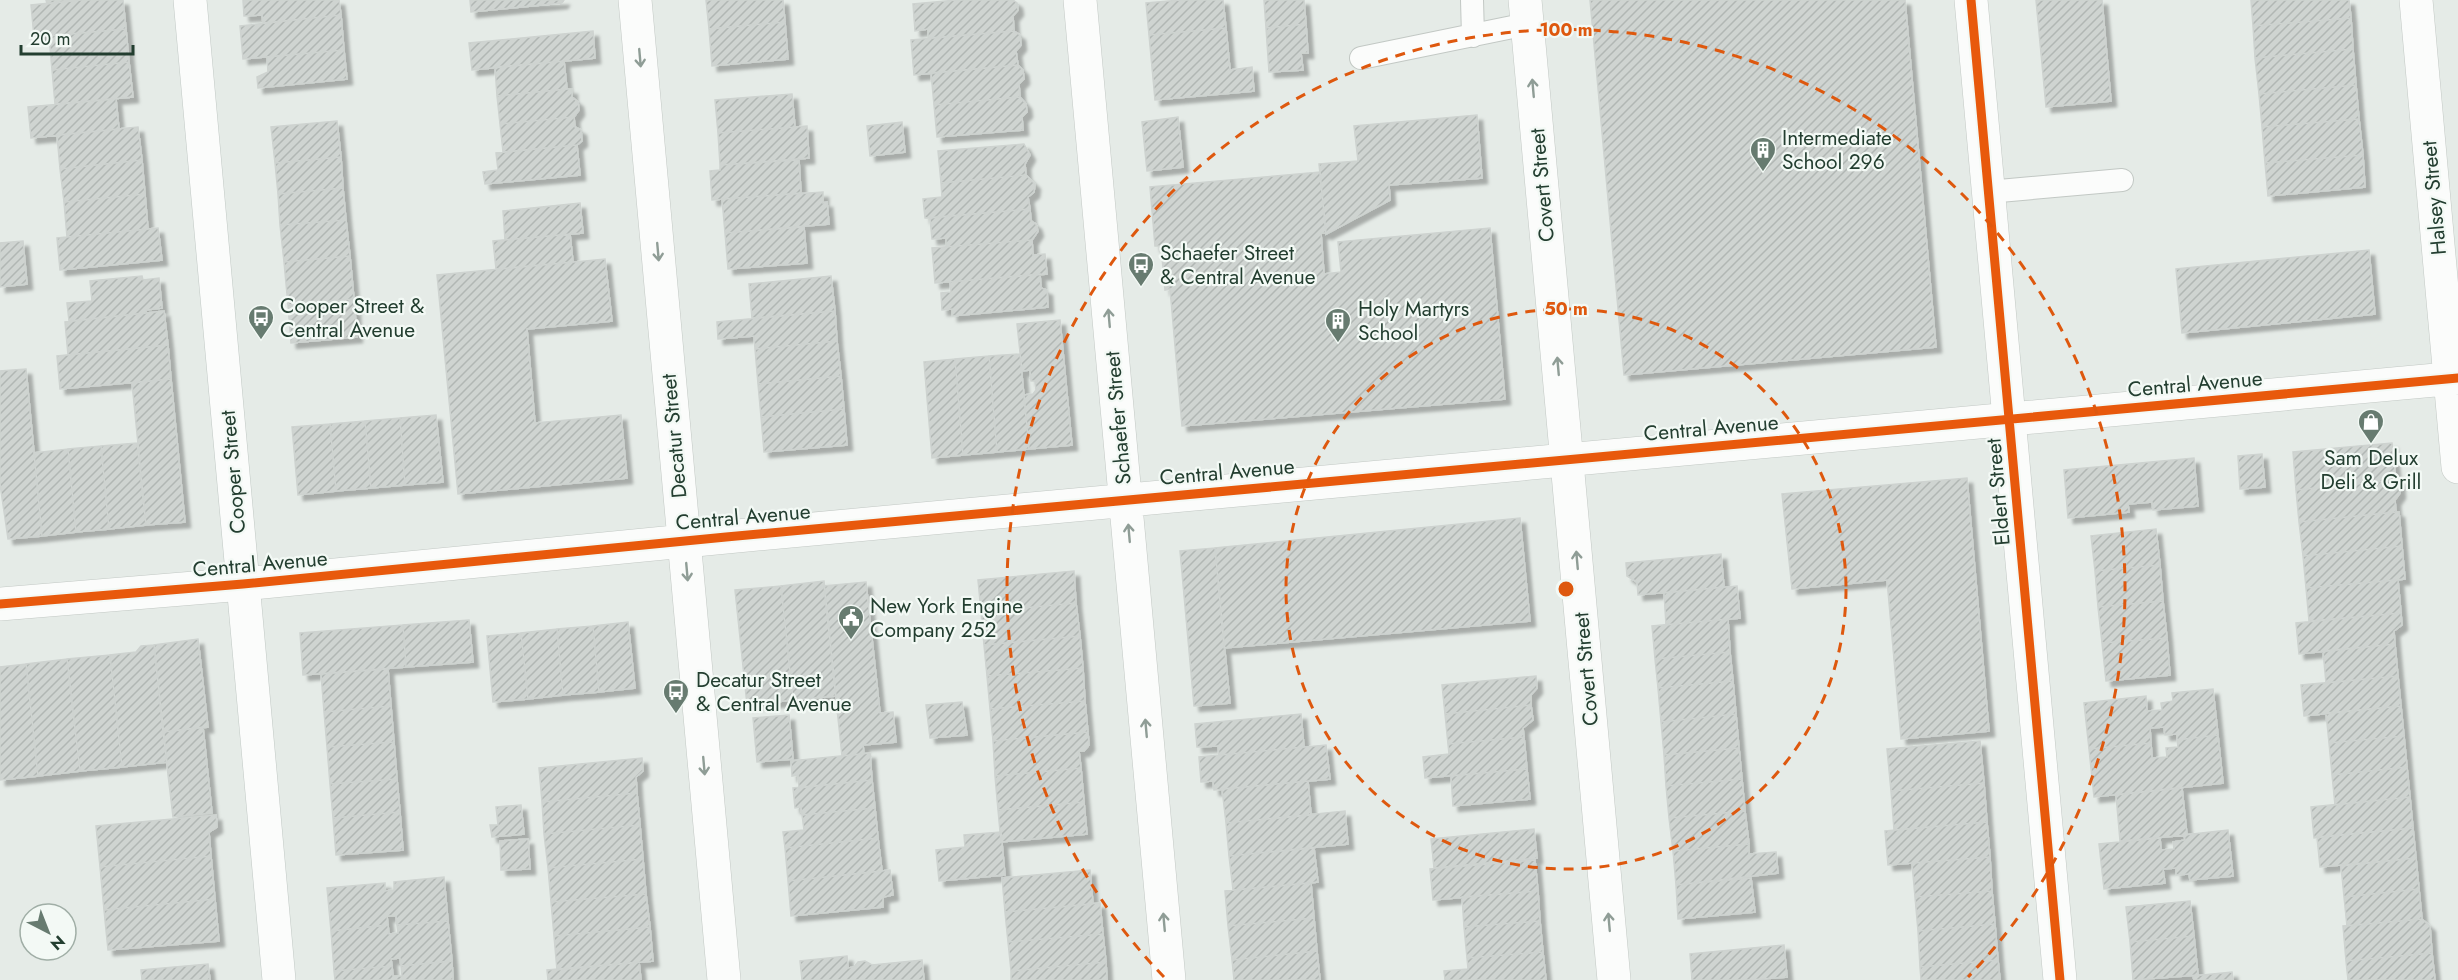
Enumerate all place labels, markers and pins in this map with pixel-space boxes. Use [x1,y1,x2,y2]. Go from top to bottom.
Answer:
place label: Intermediate School 296 [1782,123,1892,177]
building icon: Intermediate School 296 [1748,135,1778,173]
place label: Schaefer Street & Central Avenue [1160,238,1316,292]
bus stop icon: Schaefer Street & Central Avenue [1126,250,1156,288]
place label: Cooper Street & Central Avenue [280,291,424,345]
place label: Holy Martyrs School [1358,294,1469,348]
bus stop icon: Cooper Street & Central Avenue [246,303,276,341]
building icon: Holy Martyrs School [1323,306,1353,344]
shop icon: Sam Delux Deli & Grill [2356,407,2386,445]
place label: Sam Delux Deli & Grill [2321,443,2421,497]
centre of rings [1556,579,1576,599]
place label: New York Engine Company 252 [870,591,1023,645]
public building icon: New York Engine Company 252 [836,603,866,641]
place label: Decatur Street & Central Avenue [696,665,852,719]
bus stop icon: Decatur Street & Central Avenue [661,677,691,715]

